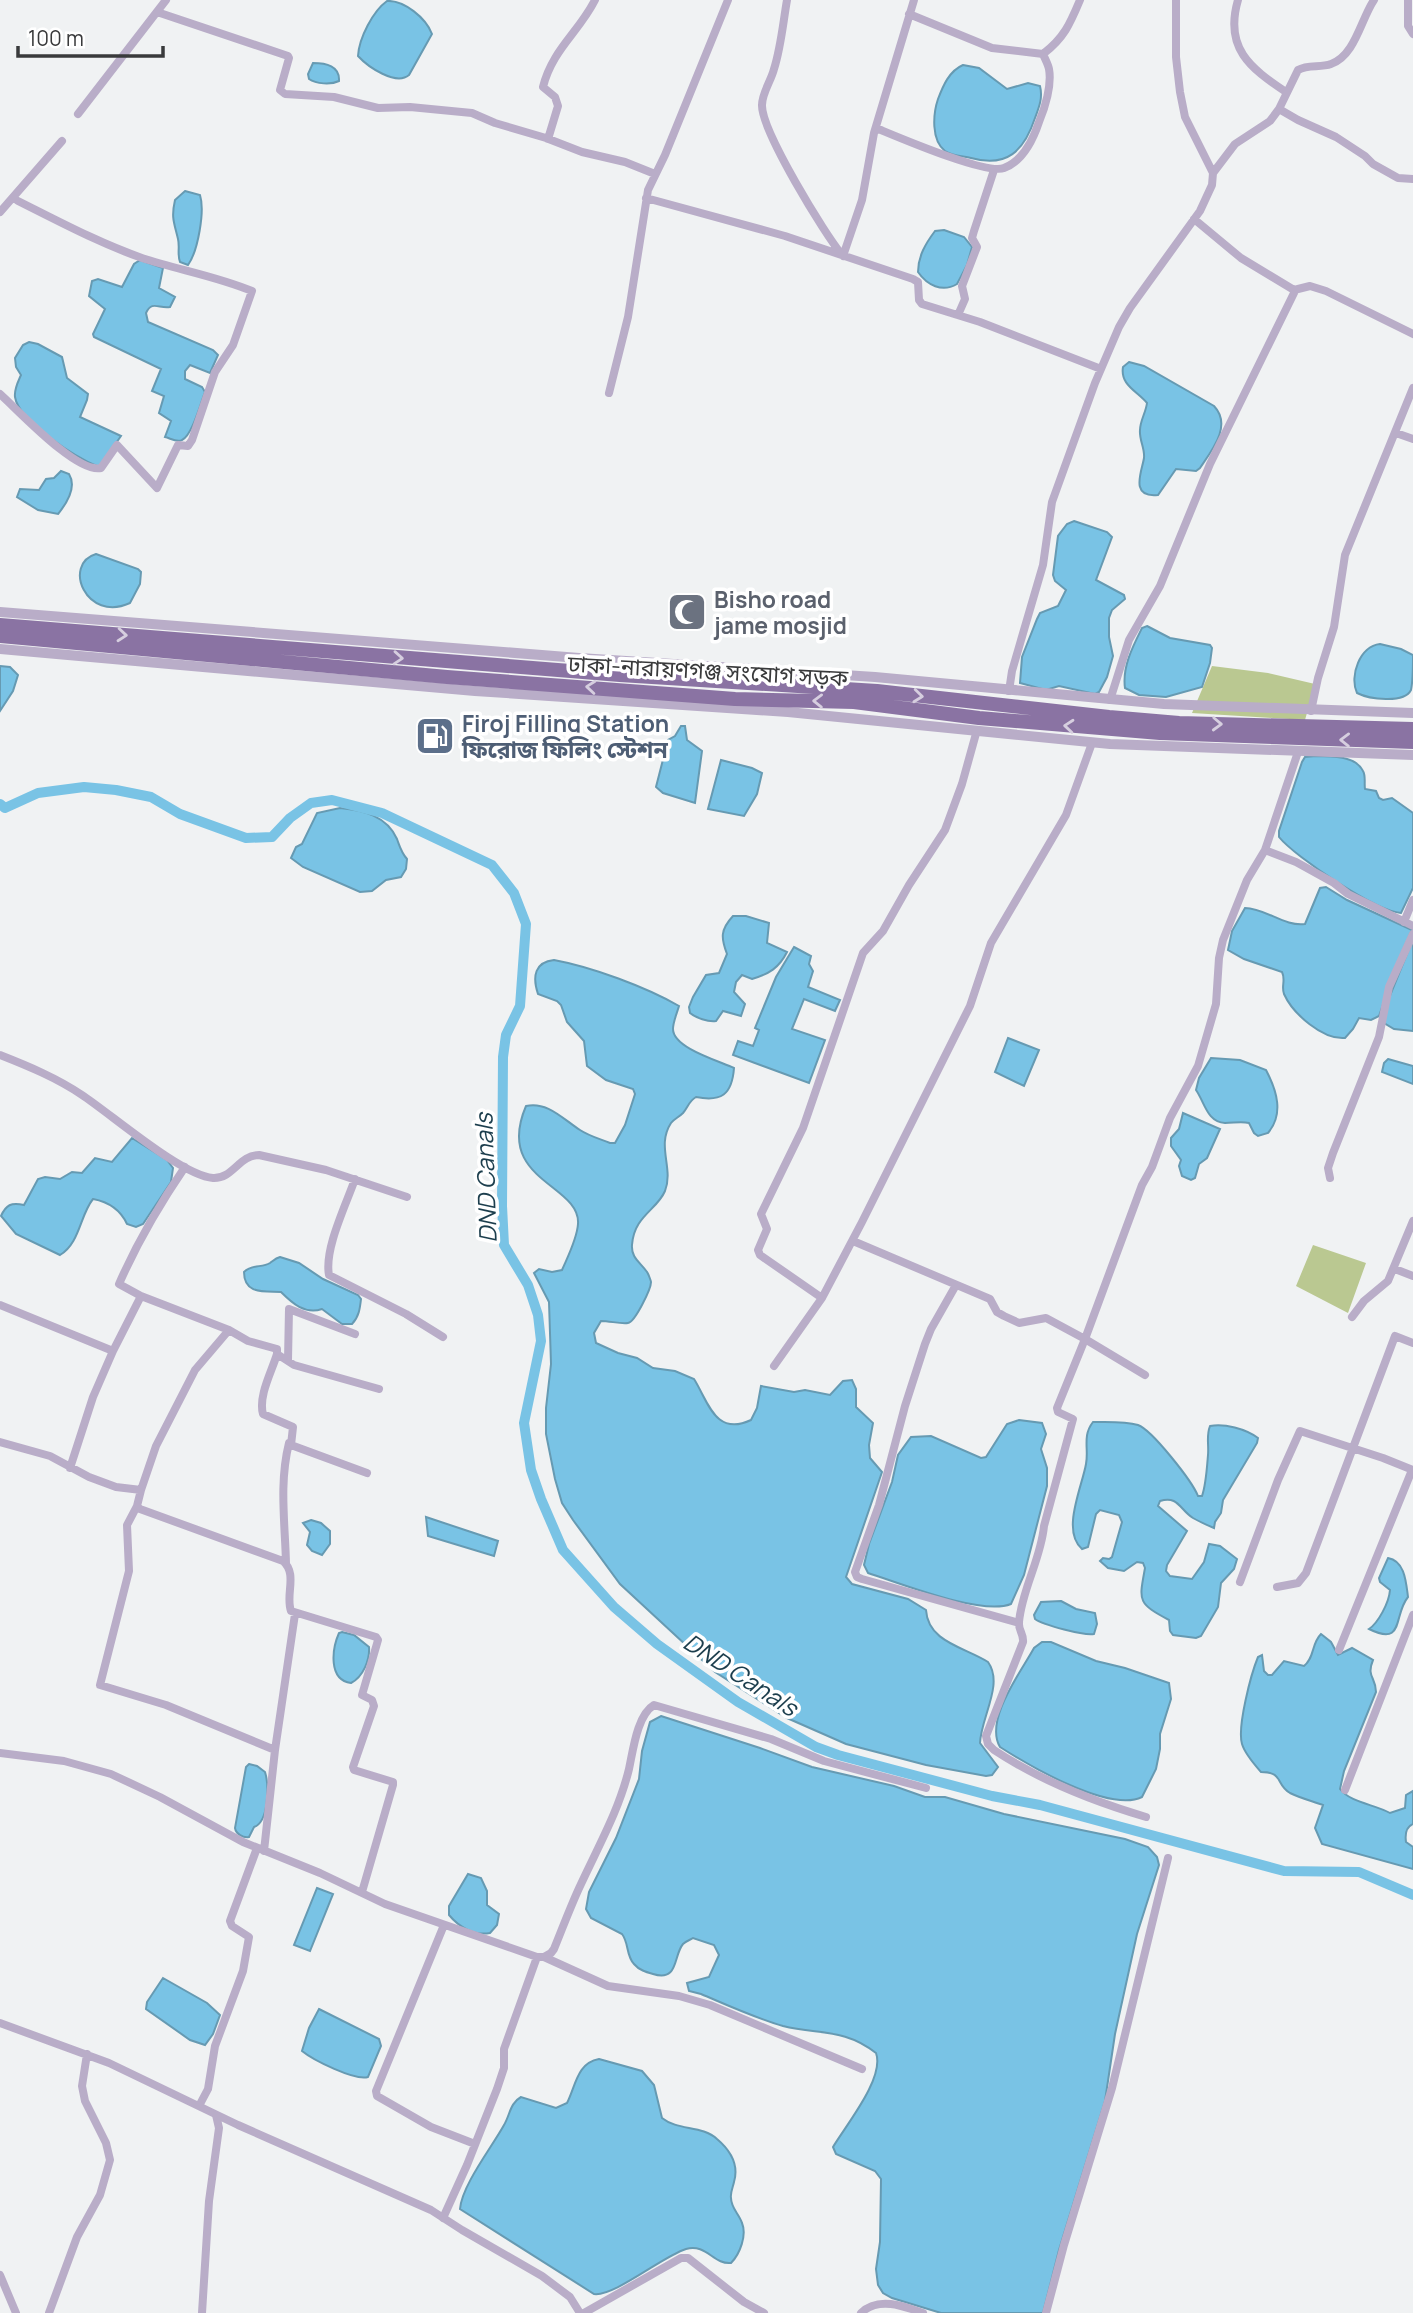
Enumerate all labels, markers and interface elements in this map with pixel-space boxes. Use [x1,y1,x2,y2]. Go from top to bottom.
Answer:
scale bar [18,14,163,58]
text: 100 m [28,24,84,52]
place label: Bisho road jame mosjid [713,583,847,641]
mosque icon: Bisho road jame mosjid [666,591,708,633]
one-way arrow [117,627,128,642]
street label: ঢাকা-নারায়ণগঞ্জ সংযোগ সড়ক [566,647,849,693]
one-way arrow [393,650,404,665]
one-way arrow [585,680,596,695]
one-way arrow [912,688,924,703]
one-way arrow [812,693,823,709]
place label: Firoj Filling Station ফিরোজ ফিলিং স্টেশন [461,707,669,765]
fuel station icon: Firoj Filling Station ফিরোজ ফিলিং স্টেশন [414,715,456,757]
one-way arrow [1213,716,1223,732]
one-way arrow [1063,719,1074,734]
one-way arrow [1339,733,1350,748]
water label: DND Canals [466,1110,504,1243]
water label: DND Canals [678,1625,806,1724]

